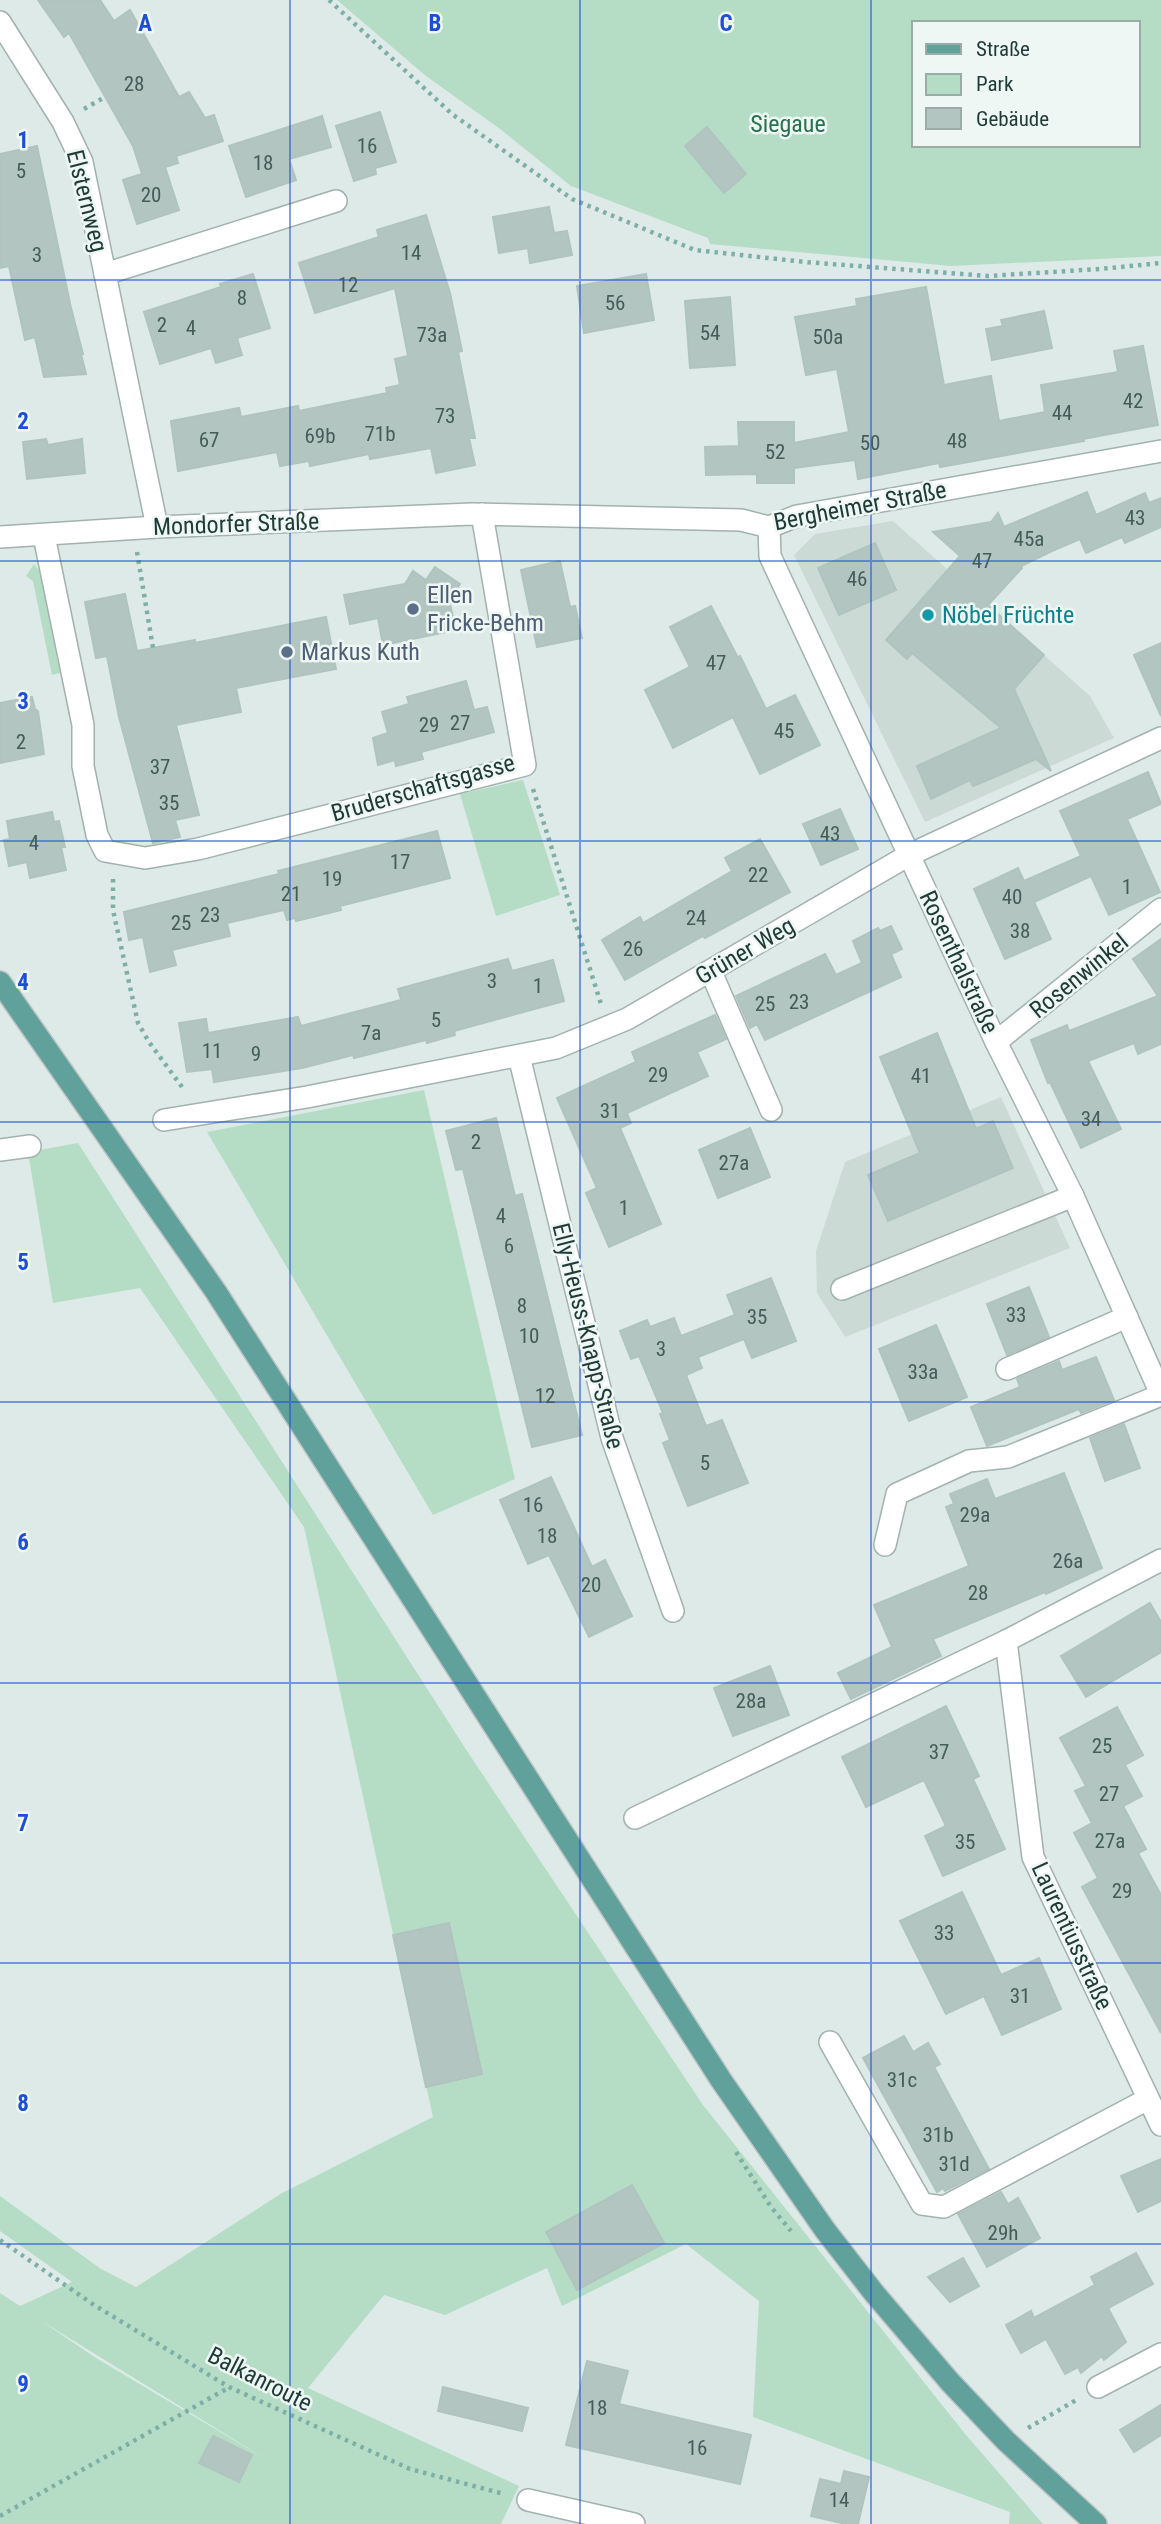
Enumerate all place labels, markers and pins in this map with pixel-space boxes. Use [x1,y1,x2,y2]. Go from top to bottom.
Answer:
place label: Ellen Fricke-Behm [427,581,544,637]
marker: Ellen Fricke-Behm [405,601,421,617]
place label: Nöbel Früchte [942,601,1074,629]
marker: Nöbel Früchte [920,607,936,623]
place label: Markus Kuth [301,638,420,666]
marker: Markus Kuth [279,644,295,660]

